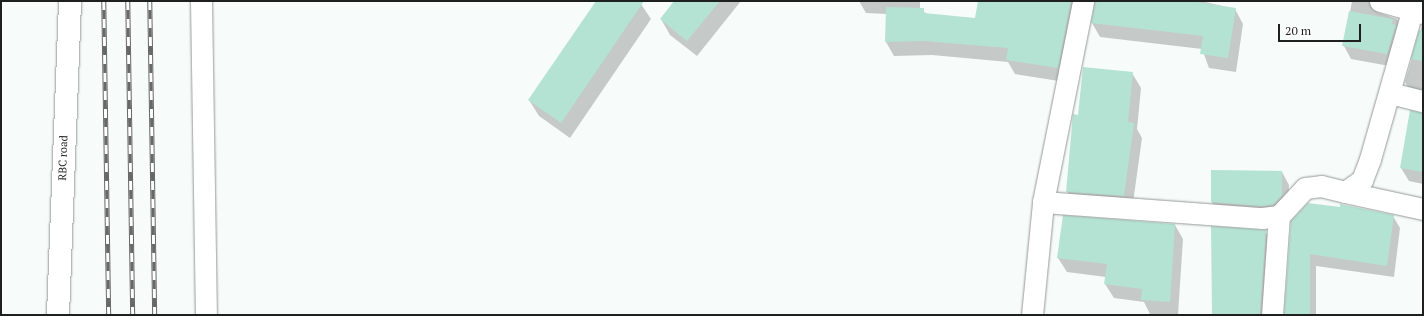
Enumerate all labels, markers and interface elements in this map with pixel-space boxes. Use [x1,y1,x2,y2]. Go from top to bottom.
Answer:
scale bar [1280,16,1363,42]
text: 20 m [1285,23,1311,38]
street label: RBC road [56,135,70,181]

